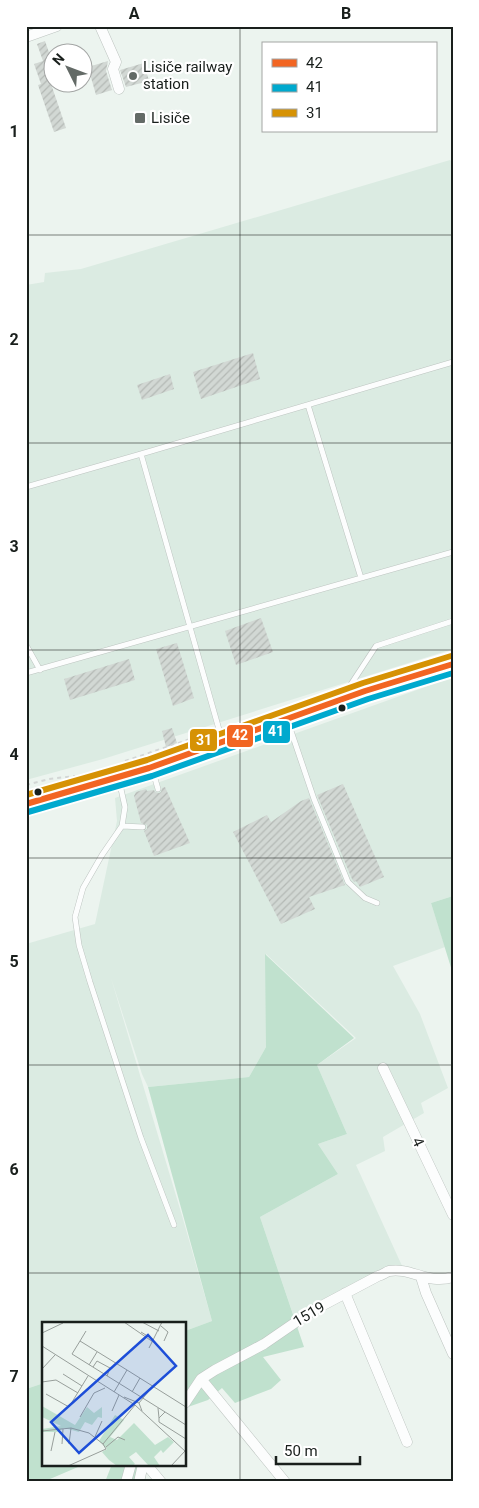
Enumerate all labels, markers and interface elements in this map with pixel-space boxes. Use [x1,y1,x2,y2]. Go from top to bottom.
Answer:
text: A [129,4,140,23]
text: B [341,4,351,23]
north arrow [42,42,92,92]
legend [262,42,436,132]
text: N [49,50,68,68]
text: 42 [306,54,323,72]
place label: Lisiče railway station [143,58,232,93]
marker: Lisiče railway station [127,70,139,82]
text: 41 [306,78,323,96]
text: 31 [306,104,323,122]
place label: Lisiče [151,109,190,127]
marker: Lisiče [133,111,147,125]
text: 1 [9,122,19,141]
text: 2 [9,330,19,349]
text: 3 [9,537,19,556]
unlabelled marker [337,703,347,713]
line badge: 41 [262,720,291,744]
text: 41 [268,723,284,739]
line badge: 42 [226,724,254,748]
text: 42 [232,727,248,743]
line badge: 31 [189,728,218,752]
text: 31 [196,732,212,748]
text: 4 [9,745,19,764]
unlabelled marker [33,787,43,797]
text: 5 [9,952,19,971]
street label: 4 [408,1134,428,1150]
text: 6 [9,1160,19,1179]
street label: 1519 [290,1298,328,1330]
inset map [42,1322,186,1466]
text: 7 [9,1367,19,1386]
scale bar [276,1433,360,1465]
text: 50 m [284,1442,318,1460]

